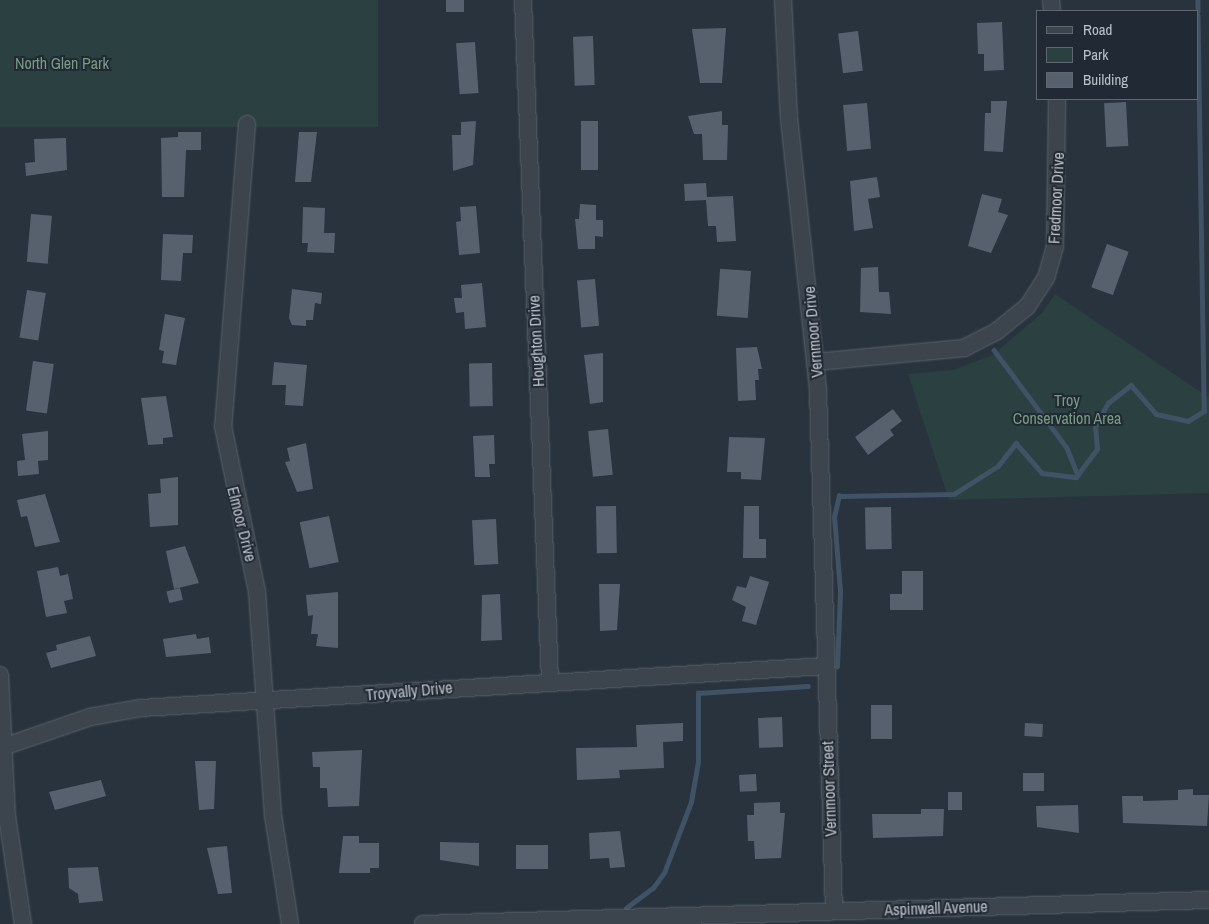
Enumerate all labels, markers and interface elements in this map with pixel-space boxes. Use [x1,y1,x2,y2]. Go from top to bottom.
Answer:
legend [1036,10,1199,100]
text: Road [1083,19,1112,40]
text: Park [1083,44,1108,65]
park label: North Glen Park [15,53,109,73]
text: Building [1083,69,1128,90]
street label: Fredmoor Drive [1044,152,1068,244]
street label: Vernmoor Drive [799,285,827,379]
street label: Houghton Drive [524,295,548,387]
park label: Troy Conservation Area [1012,390,1122,428]
street label: Elmoor Drive [223,485,261,563]
street label: Troyvally Drive [365,678,453,704]
street label: Vernmoor Street [818,741,840,837]
street label: Aspinwall Avenue [884,897,988,919]

